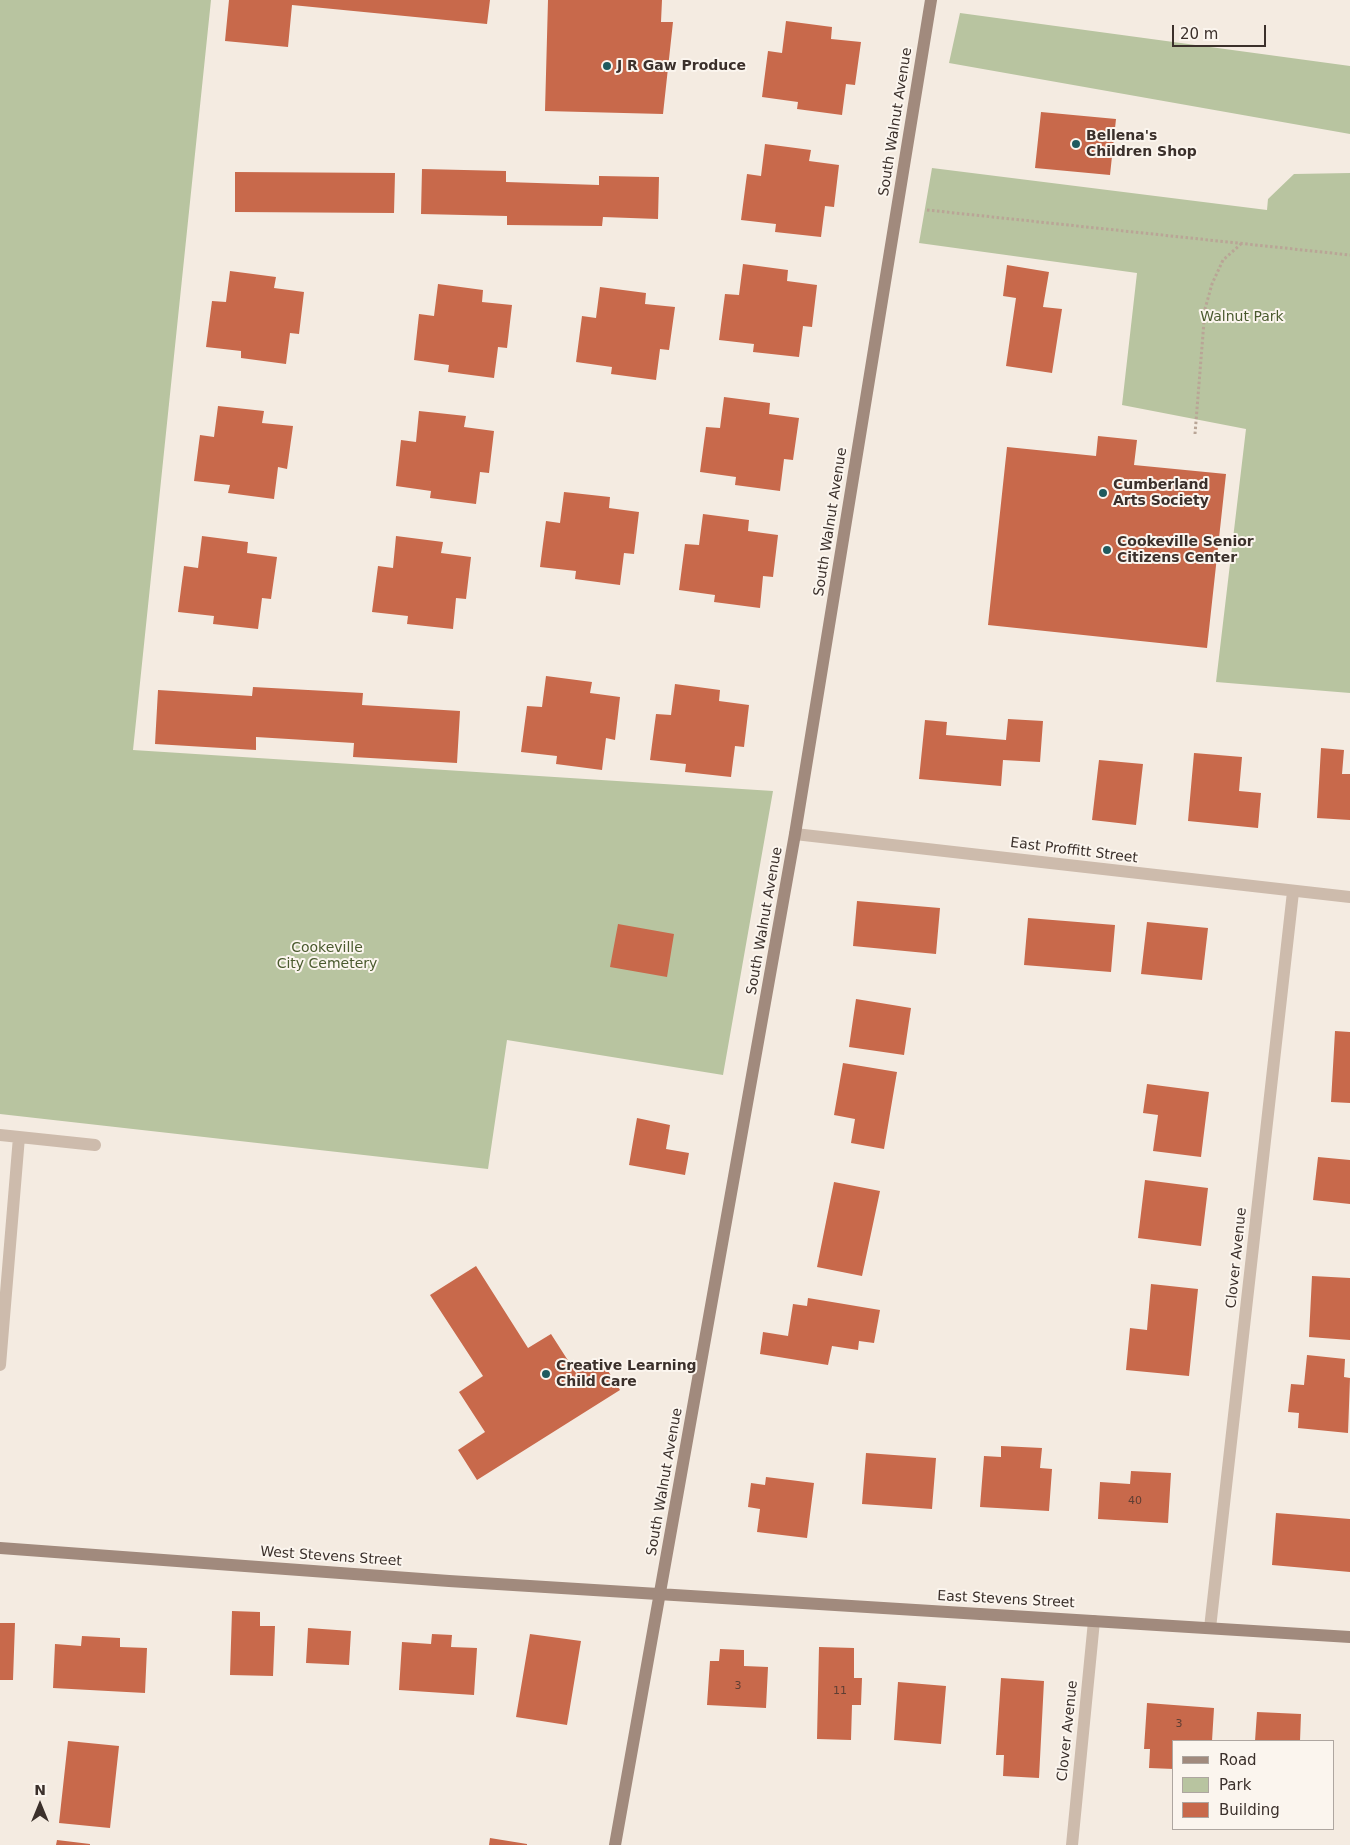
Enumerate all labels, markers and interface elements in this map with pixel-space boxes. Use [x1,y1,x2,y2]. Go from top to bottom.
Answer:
scale bar [1175,15,1269,47]
text: 20 m [1180,25,1218,43]
street label: South Walnut Avenue [876,46,916,198]
place label: J R Gaw Produce [617,58,746,74]
marker: J R Gaw Produce [601,60,613,72]
place label: Bellena's Children Shop [1086,128,1197,160]
marker: Bellena's Children Shop [1070,138,1082,150]
park label: Walnut Park [1200,309,1284,325]
street label: South Walnut Avenue [811,446,851,598]
place label: Cumberland Arts Society [1113,477,1209,510]
marker: Cumberland Arts Society [1097,487,1109,499]
place label: Cookeville Senior Citizens Center [1117,534,1254,566]
marker: Cookeville Senior Citizens Center [1101,544,1113,556]
street label: East Proffitt Street [1009,835,1139,867]
street label: South Walnut Avenue [744,846,786,996]
park label: Cookeville City Cemetery [277,940,377,972]
street label: Clover Avenue [1223,1207,1251,1309]
place label: Creative Learning Child Care [556,1358,697,1390]
marker: Creative Learning Child Care [540,1368,552,1380]
street label: South Walnut Avenue [644,1407,686,1557]
house number: 40 [1128,1494,1142,1508]
street label: West Stevens Street [260,1544,402,1570]
street label: East Stevens Street [937,1588,1075,1612]
house number: 3 [735,1679,741,1693]
street label: Clover Avenue [1054,1680,1082,1782]
house number: 11 [833,1684,847,1698]
house number: 3 [1176,1717,1182,1731]
legend [1172,1740,1335,1830]
text: Road [1219,1751,1257,1769]
text: Park [1219,1776,1251,1794]
north arrow [15,1780,65,1830]
text: N [34,1782,46,1798]
text: Building [1219,1801,1280,1819]

